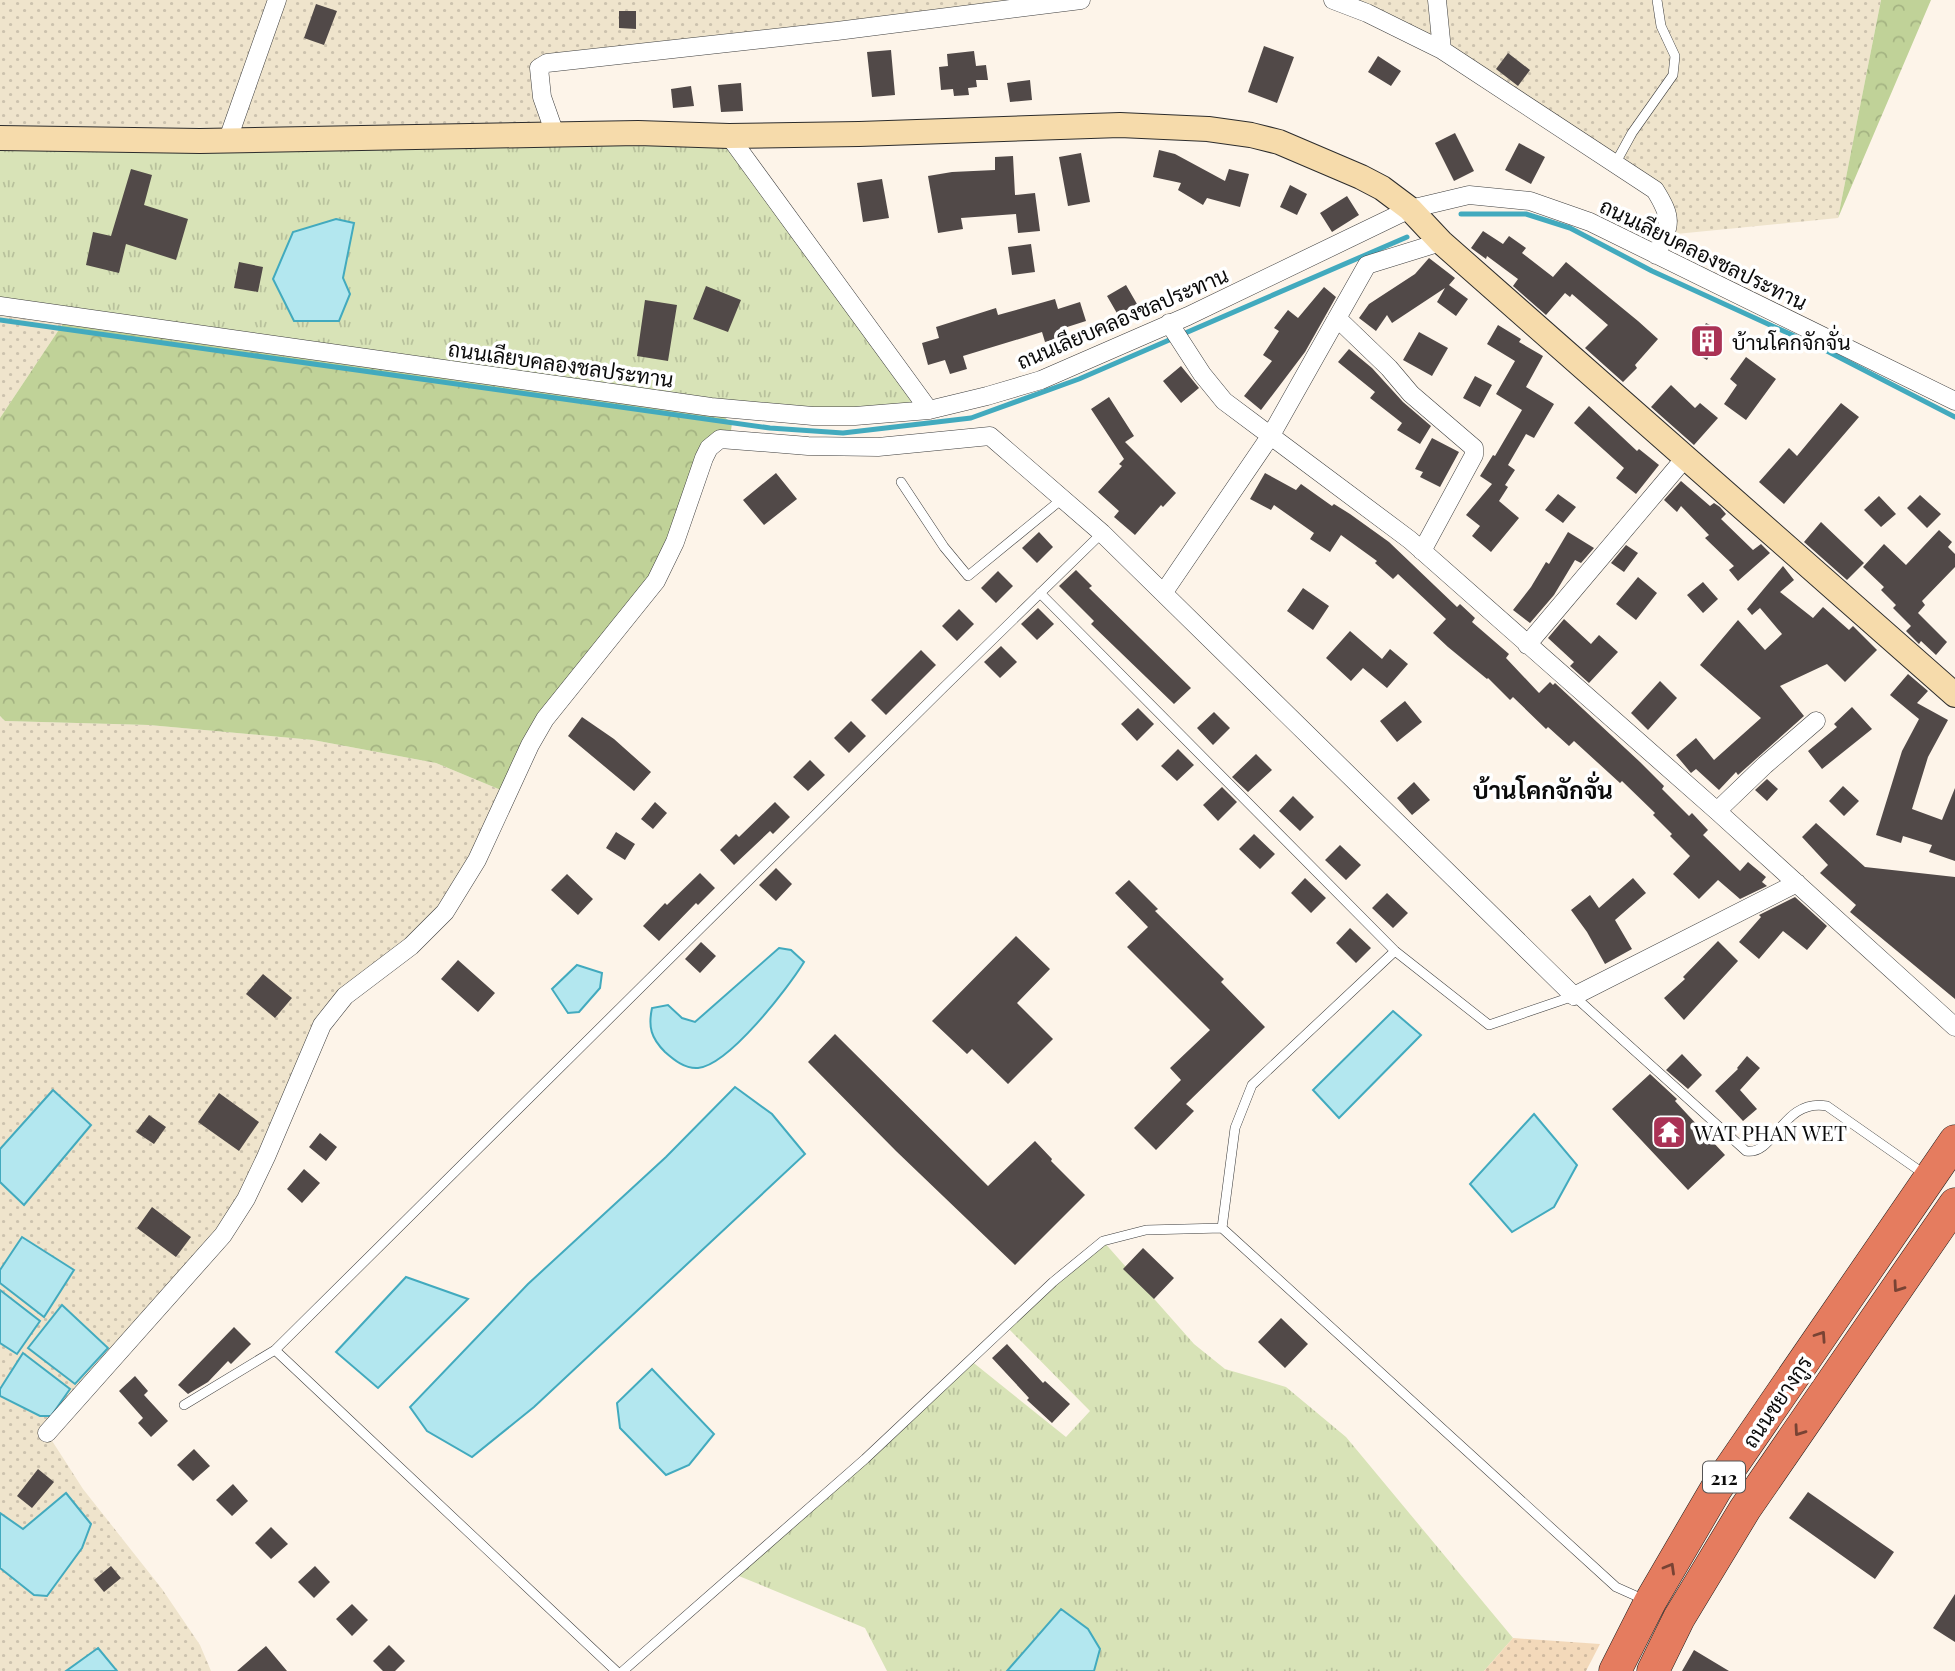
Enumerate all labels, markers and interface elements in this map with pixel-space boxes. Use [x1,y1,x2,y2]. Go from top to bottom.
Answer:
street label: ถนนเลียบคลองชลประทาน [1596,191,1812,315]
street label: ถนนเลียบคลองชลประทาน [1012,260,1232,374]
building icon: บ้านโคกจักจั่น [1688,322,1726,360]
place label: บ้านโคกจักจั่น [1732,324,1851,355]
street label: ถนนเลียบคลองชลประทาน [447,333,675,393]
district label: บ้านโคกจักจั่น [1473,771,1613,805]
temple icon: WAT PHAN WET [1650,1113,1688,1151]
place label: WAT PHAN WET [1693,1118,1847,1146]
one-way arrow [1894,1279,1907,1292]
one-way arrow [1813,1331,1825,1344]
street label: ถนนชยางกูร [1735,1349,1820,1454]
one-way arrow [1795,1423,1807,1436]
road number: 212 [1703,1462,1745,1492]
one-way arrow [1662,1562,1675,1575]

